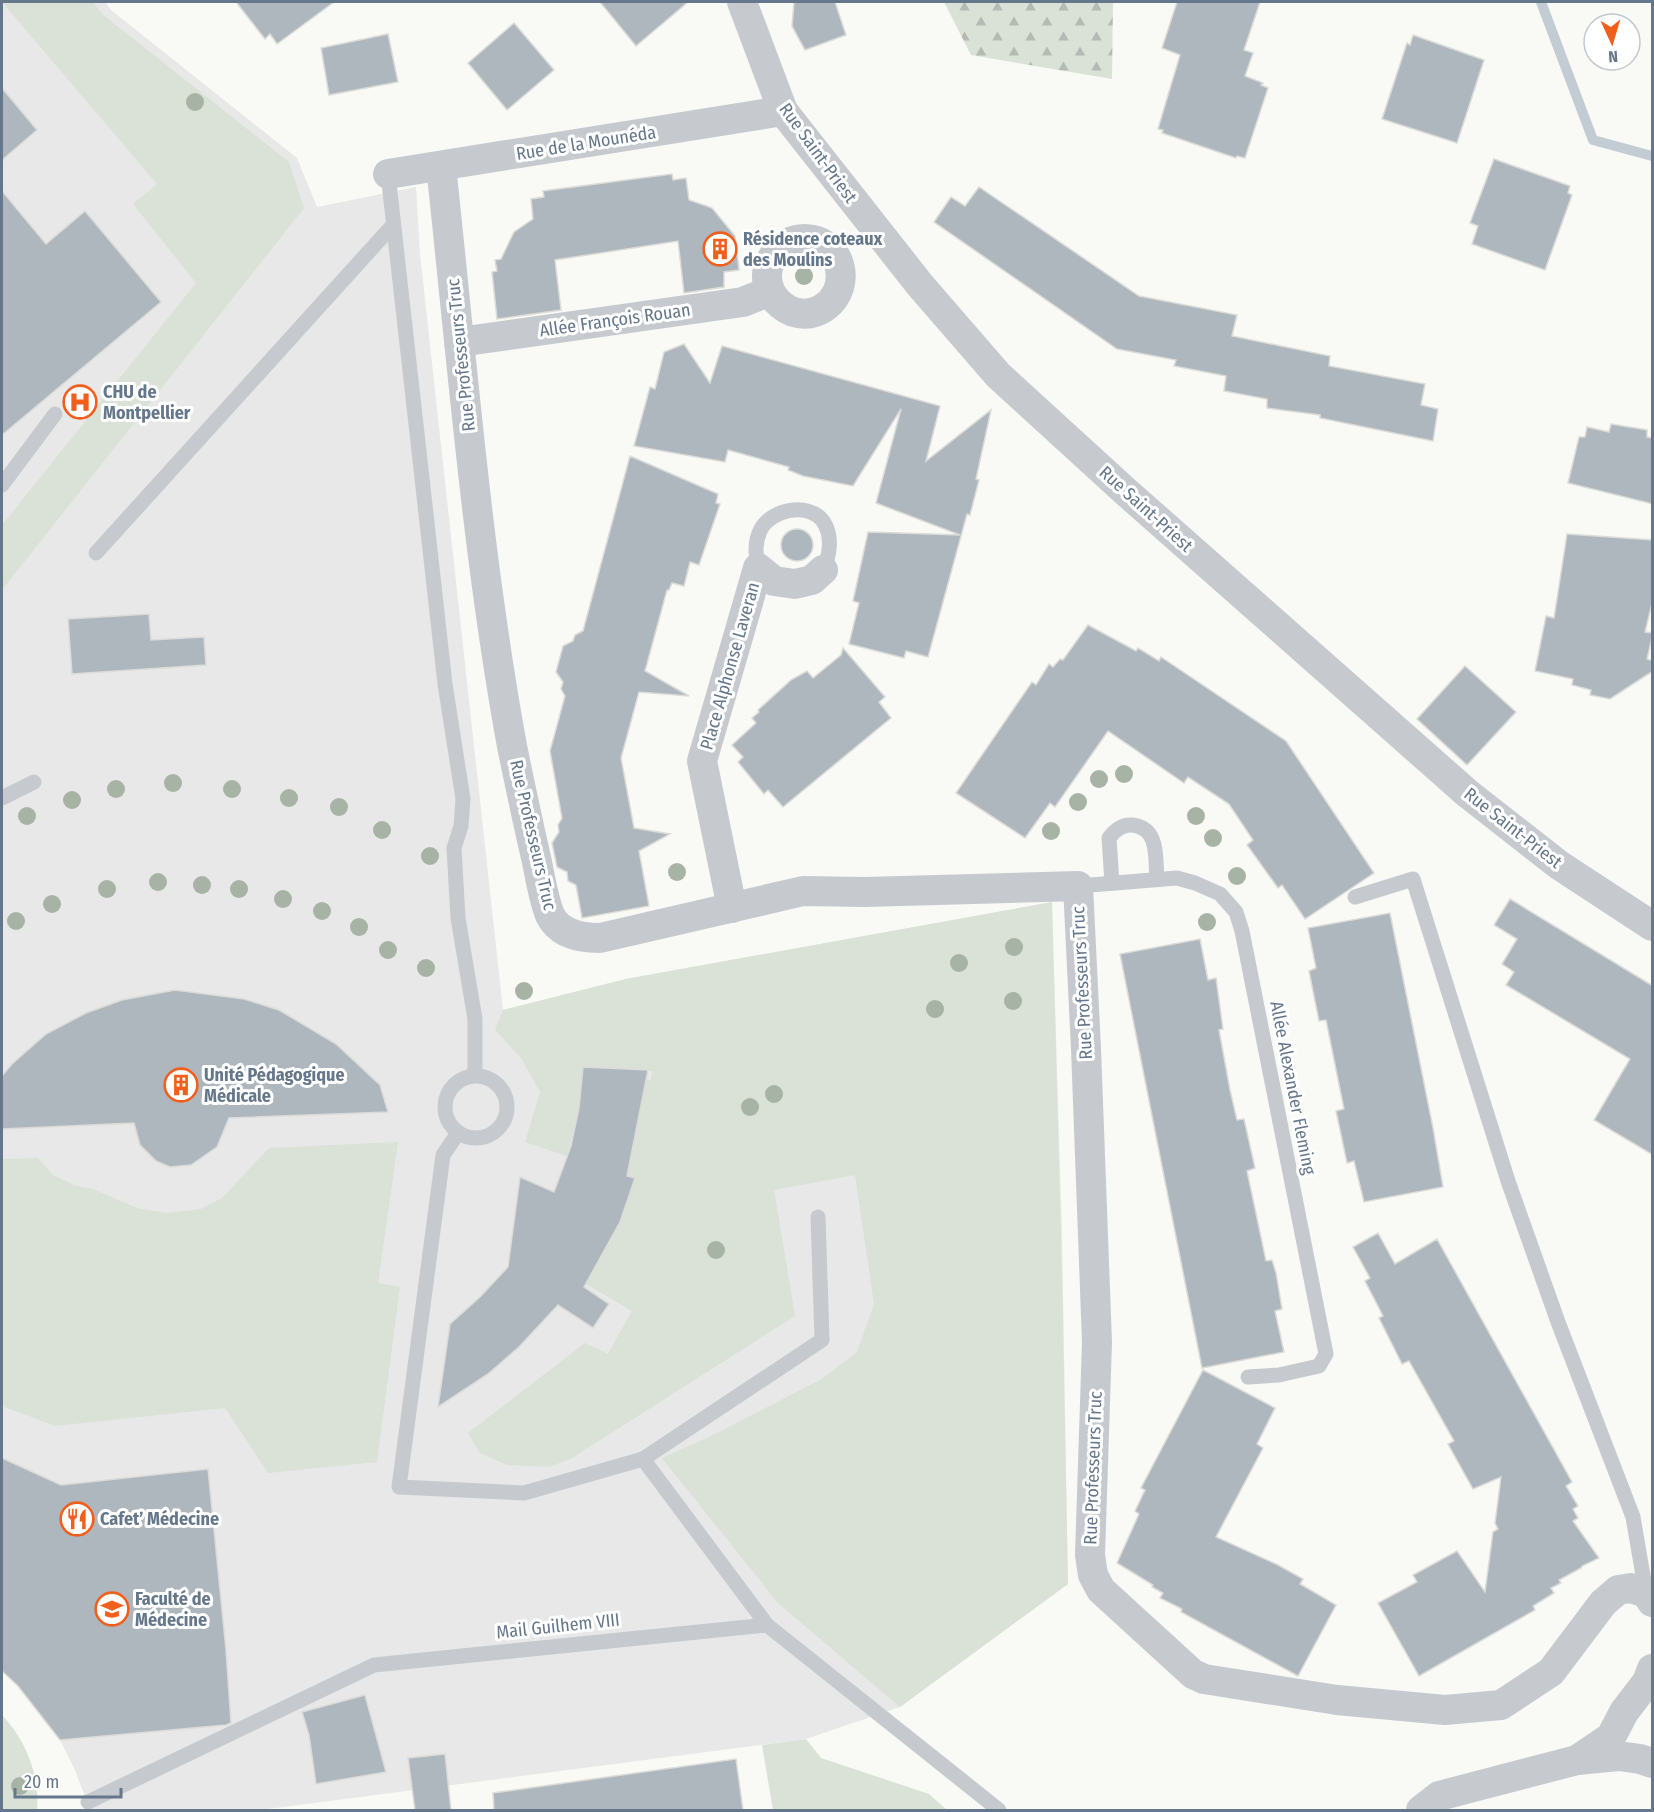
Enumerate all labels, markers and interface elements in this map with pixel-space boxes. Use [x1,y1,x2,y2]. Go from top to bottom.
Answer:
north arrow [1582,12,1642,72]
text: N [1608,47,1618,66]
street label: Rue Saint-Priest [774,99,862,207]
street label: Rue de la Mounéda [514,121,658,165]
place label: Résidence coteaux des Moulins [743,228,883,271]
building icon: Résidence coteaux des Moulins [702,231,738,267]
street label: Rue Professeurs Truc [442,277,480,432]
street label: Allée François Rouan [538,299,692,341]
place label: CHU de Montpellier [103,381,191,424]
hospital icon: CHU de Montpellier [62,384,98,420]
street label: Rue Saint-Priest [1095,461,1197,557]
street label: Place Alphonse Laveran [696,580,764,752]
street label: Rue Professeurs Truc [505,758,561,913]
street label: Rue Saint-Priest [1460,783,1566,873]
street label: Rue Professeurs Truc [1067,905,1097,1060]
street label: Allée Alexander Fleming [1265,999,1321,1177]
place label: Unité Pédagogique Médicale [204,1064,345,1107]
building icon: Unité Pédagogique Médicale [163,1067,199,1103]
street label: Rue Professeurs Truc [1079,1391,1107,1545]
restaurant icon: Cafet’ Médecine [59,1501,95,1537]
place label: Cafet’ Médecine [100,1508,219,1530]
place label: Faculté de Médecine [135,1588,211,1631]
school or university icon: Faculté de Médecine [94,1591,130,1627]
street label: Mail Guilhem VIII [495,1609,621,1643]
scale bar [15,1761,122,1799]
text: 20 m [24,1771,59,1793]

